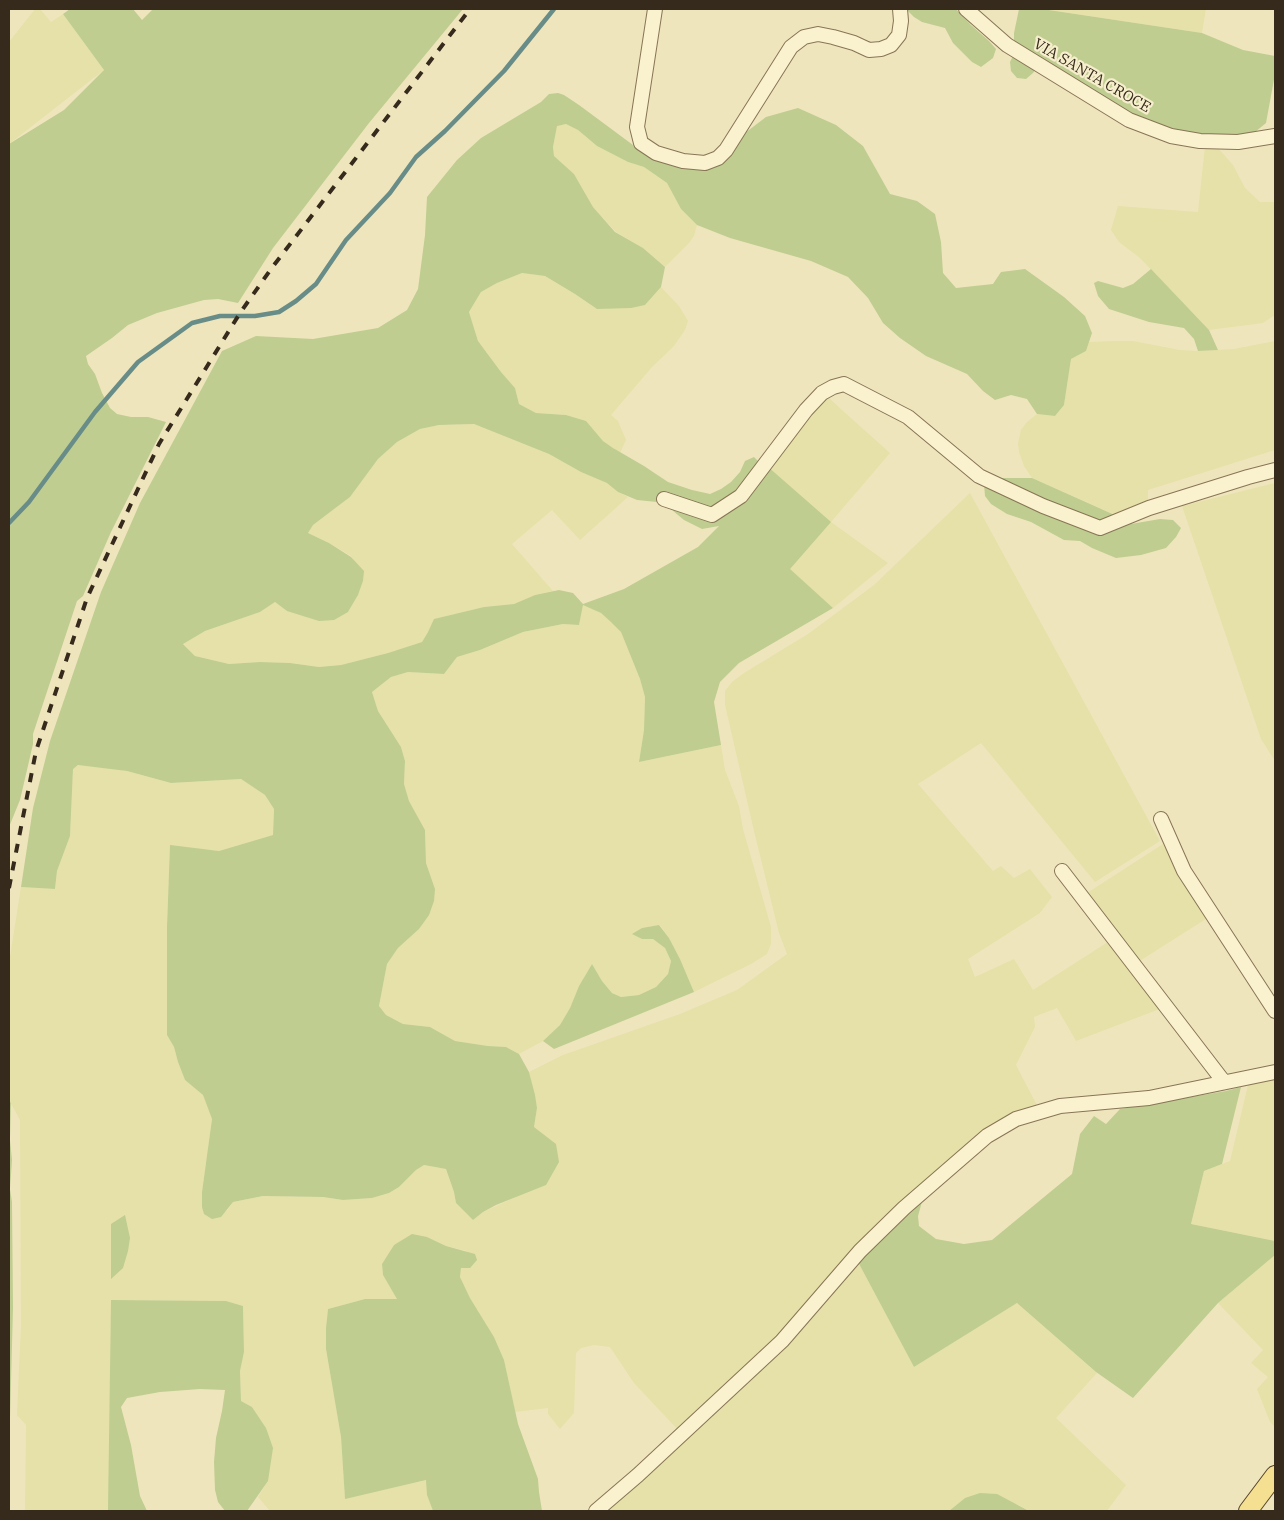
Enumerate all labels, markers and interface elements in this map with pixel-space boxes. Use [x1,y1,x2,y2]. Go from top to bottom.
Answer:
street label: VIA SANTA CROCE [1030,35,1154,117]

